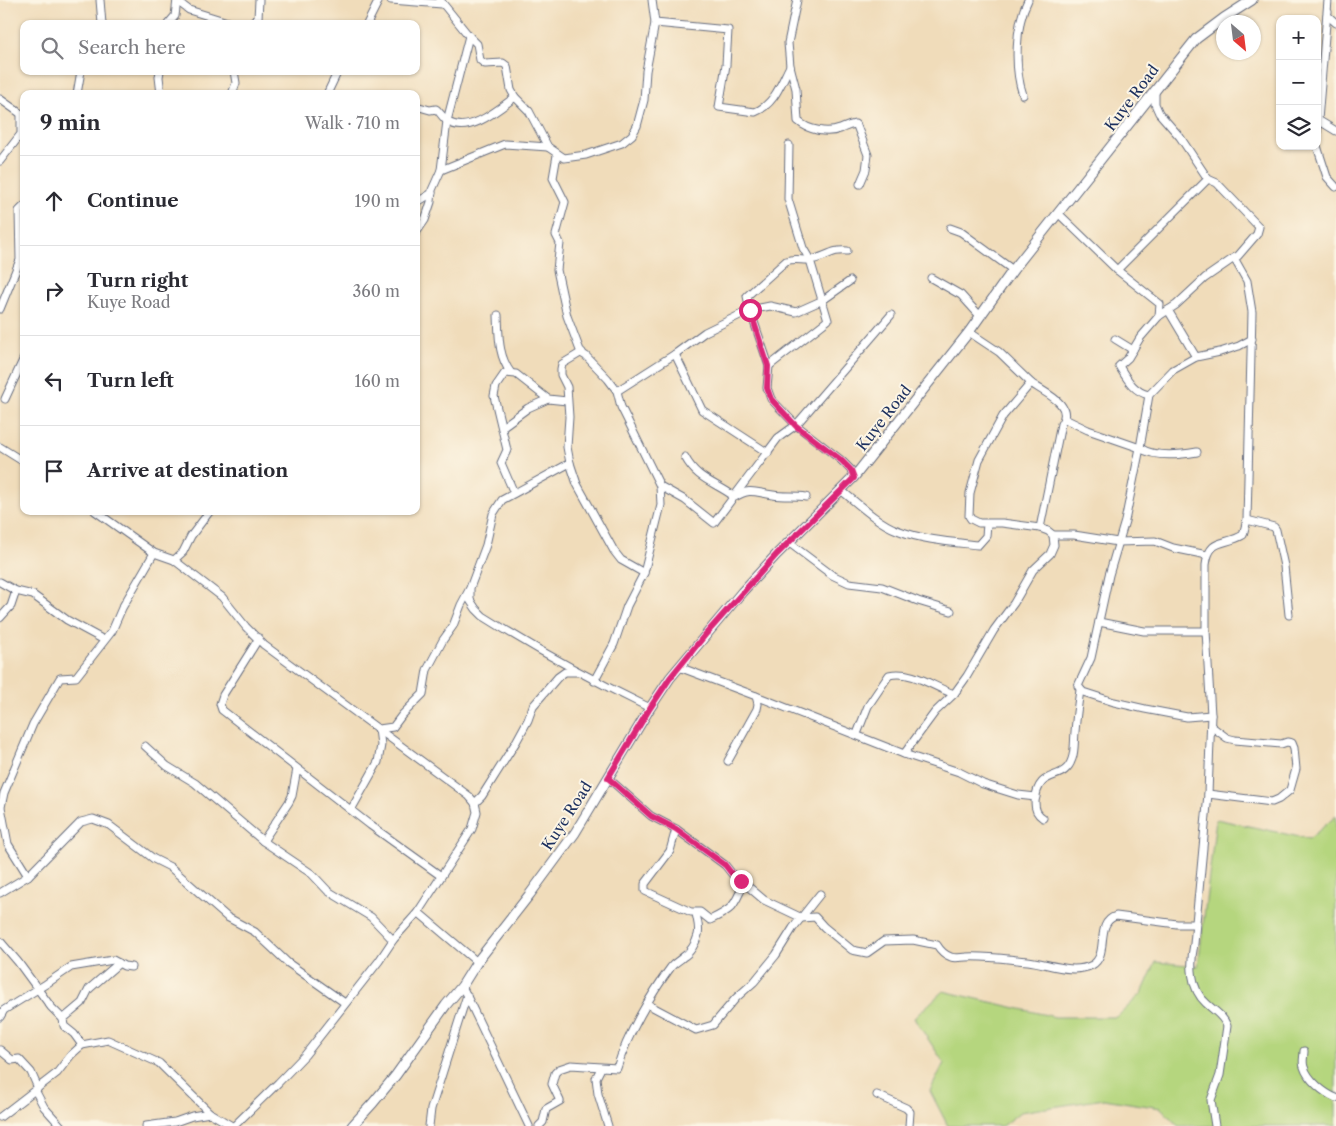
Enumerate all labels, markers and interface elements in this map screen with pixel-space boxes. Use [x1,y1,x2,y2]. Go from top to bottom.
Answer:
north arrow [1216,15,1261,60]
map controls [1276,15,1321,150]
button: + [1276,15,1321,60]
search box [20,20,420,75]
icon: search [38,34,66,62]
text: Search here [78,36,186,59]
button: − [1276,60,1321,105]
street label: Kuye Road [1100,61,1163,135]
button: layers [1276,105,1321,150]
text: 9 min [40,110,101,135]
text: Walk · 710 m [305,113,400,133]
icon: ahead [40,187,68,215]
text: Continue [87,189,179,212]
text: 190 m [355,191,400,211]
text: Turn right [87,269,188,292]
icon: right [40,277,68,305]
text: 360 m [353,281,400,301]
text: Kuye Road [87,292,170,312]
route start [739,299,762,322]
icon: left [40,367,68,395]
text: Turn left [87,369,174,392]
text: 160 m [355,371,400,391]
street label: Kuye Road [852,381,915,454]
icon: arrive [40,457,68,485]
text: Arrive at destination [87,459,288,482]
street label: Kuye Road [537,778,596,854]
route end [730,870,753,893]

